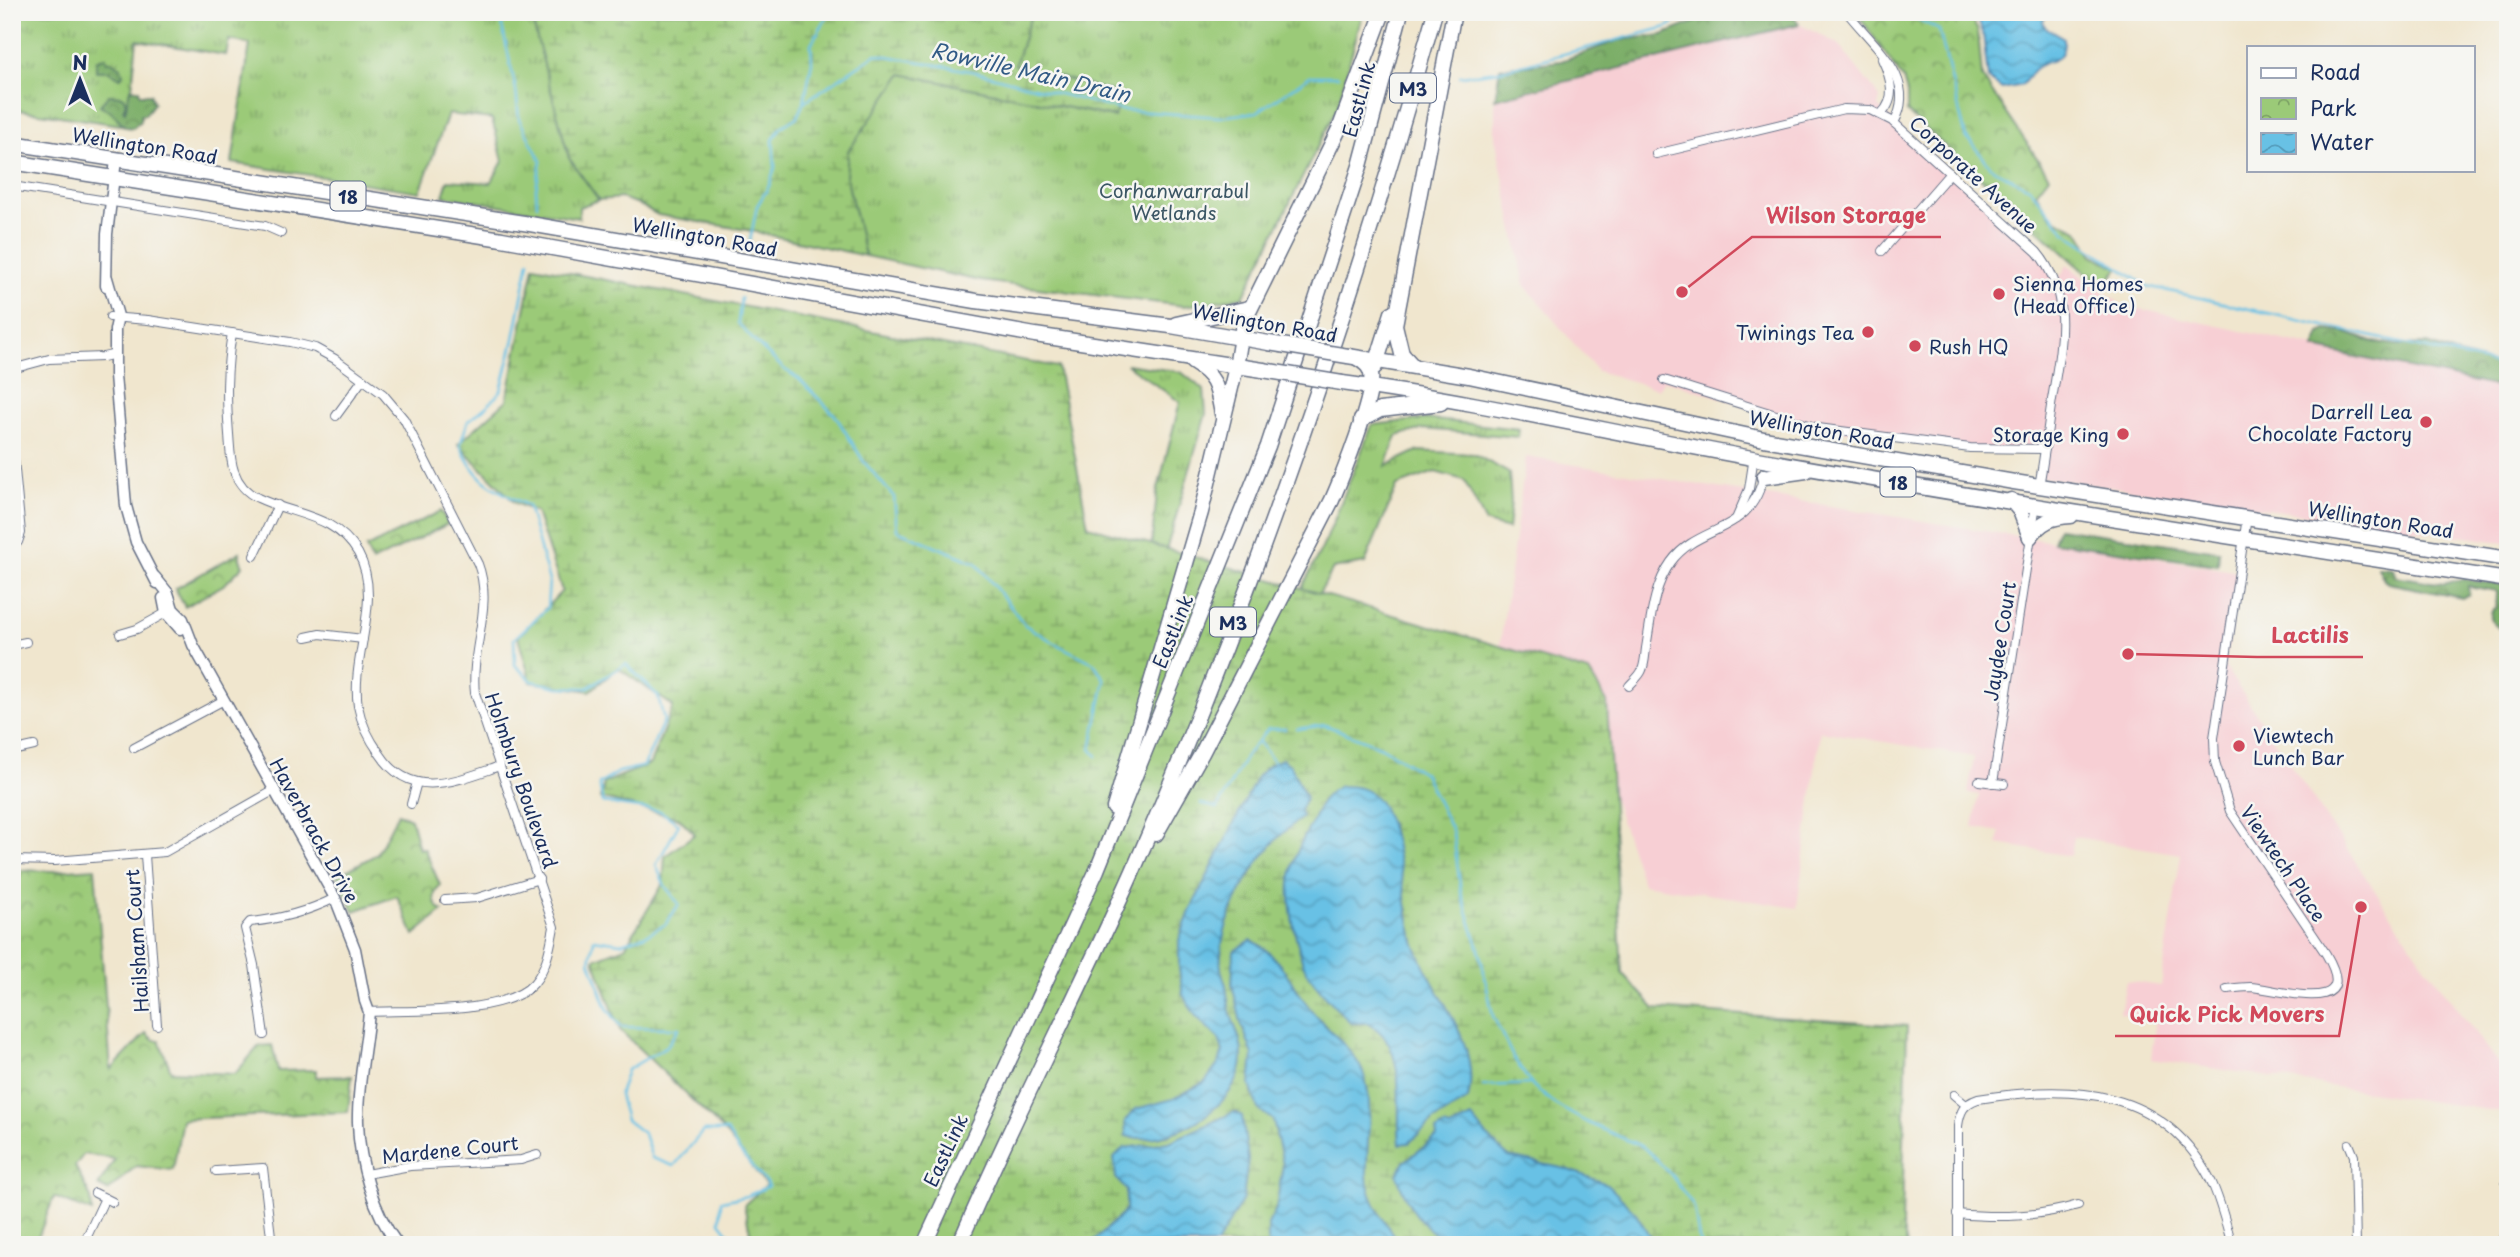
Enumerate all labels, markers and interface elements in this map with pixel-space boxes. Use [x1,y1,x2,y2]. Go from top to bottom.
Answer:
water label: Rowville Main Drain [929,33,1135,110]
north arrow [46,46,116,116]
legend [2247,46,2474,172]
text: N [72,48,88,76]
text: Road [2310,55,2361,87]
street label: EastLink [1334,57,1382,140]
road number: M3 [1390,74,1436,102]
text: Park [2310,91,2357,123]
street label: Corporate Avenue [1904,109,2044,239]
street label: Wellington Road [70,120,220,170]
text: Water [2310,125,2374,157]
park label: Corhanwarrabul Wetlands [1099,176,1249,226]
road number: 18 [330,182,366,210]
callout: Wilson Storage [1752,195,1941,237]
text: Wilson Storage [1766,198,1926,230]
street label: Wellington Road [630,209,780,263]
place label: Sienna Homes (Head Office) [2013,269,2143,319]
marker: Sienna Homes (Head Office) [1991,286,2007,302]
street label: Wellington Road [1190,295,1340,349]
place label: Twinings Tea [1736,318,1854,346]
marker: Twinings Tea [1860,324,1876,340]
place label: Rush HQ [1929,332,2008,360]
marker: Rush HQ [1907,338,1923,354]
place label: Darrell Lea Chocolate Factory [2247,397,2412,447]
street label: Wellington Road [1747,402,1897,456]
marker: Darrell Lea Chocolate Factory [2418,414,2434,430]
place label: Storage King [1993,420,2109,448]
marker: Storage King [2115,426,2131,442]
road number: 18 [1881,468,1916,496]
street label: Wellington Road [2306,494,2456,544]
street label: Jaydee Court [1976,579,2022,703]
street label: EastLink [1144,589,1200,672]
road number: M3 [1210,608,1256,636]
callout: Lactilis [2257,615,2363,657]
text: Lactilis [2271,618,2349,650]
street label: Holmbury Boulevard [479,688,565,872]
place label: Viewtech Lunch Bar [2253,721,2344,771]
marker: Viewtech Lunch Bar [2231,738,2247,754]
street label: Haverbrack Drive [263,752,367,908]
street label: Viewtech Place [2235,799,2333,927]
street label: Hailsham Court [117,868,155,1014]
callout: Quick Pick Movers [2115,994,2339,1036]
text: Quick Pick Movers [2129,997,2325,1029]
street label: EastLink [916,1109,974,1191]
street label: Mardene Court [380,1128,520,1170]

